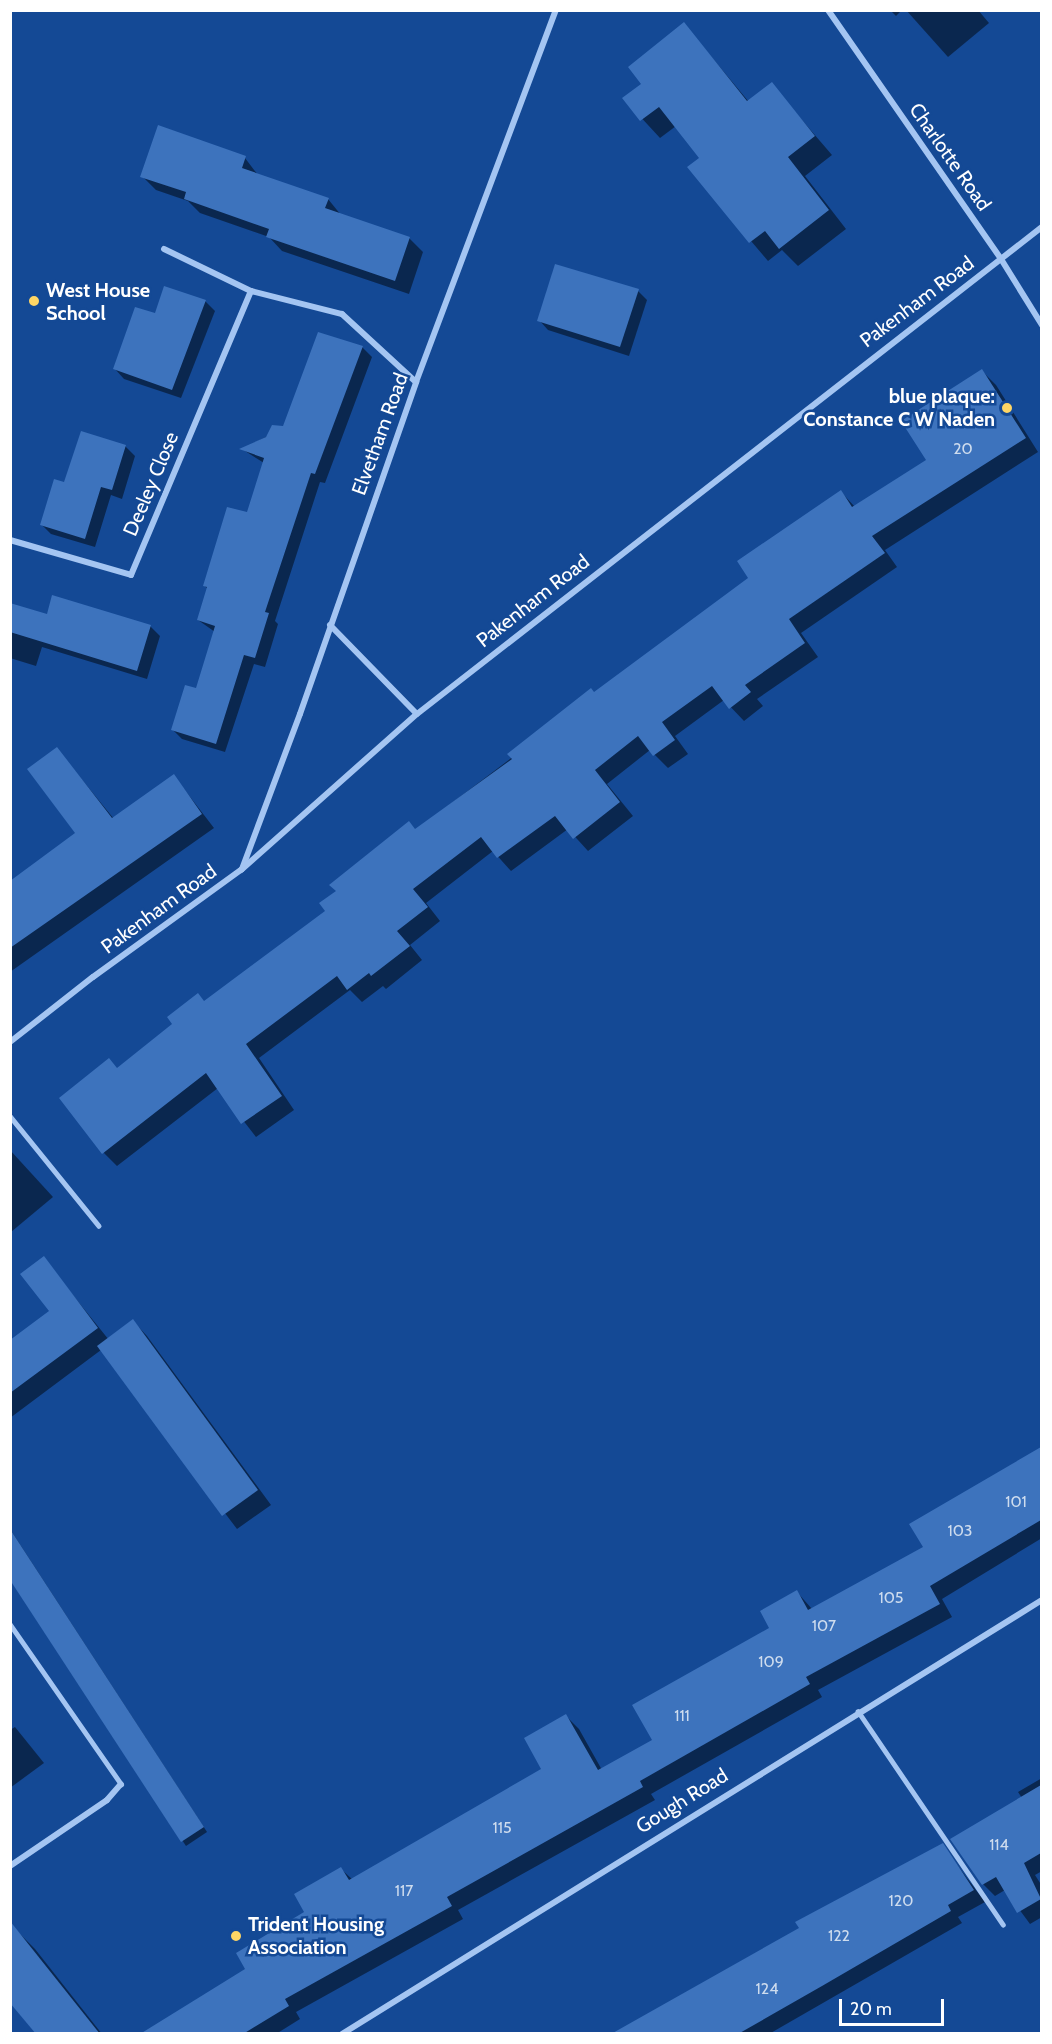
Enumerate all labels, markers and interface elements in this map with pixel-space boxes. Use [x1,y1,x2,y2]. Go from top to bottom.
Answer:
street label: Charlotte Road [904,98,996,216]
street label: Pakenham Road [855,251,979,353]
place label: West House School [46,278,150,325]
marker: West House School [27,294,41,308]
street label: Elvetham Road [347,370,413,498]
place label: blue plaque: Constance C W Naden [803,384,995,431]
marker: blue plaque: Constance C W Naden [1000,401,1014,415]
street label: Deeley Close [118,428,184,540]
house number: 20 [953,439,973,459]
street label: Pakenham Road [472,550,594,652]
street label: Pakenham Road [97,859,221,959]
house number: 101 [1005,1492,1027,1512]
house number: 103 [947,1521,973,1541]
house number: 105 [878,1588,904,1608]
house number: 107 [812,1616,836,1636]
house number: 109 [758,1652,784,1672]
house number: 111 [674,1706,690,1726]
street label: Gough Road [632,1763,732,1839]
house number: 115 [492,1818,512,1838]
house number: 114 [989,1835,1009,1855]
house number: 117 [395,1881,413,1901]
house number: 120 [889,1891,913,1911]
place label: Trident Housing Association [248,1912,384,1959]
house number: 122 [828,1926,850,1946]
marker: Trident Housing Association [229,1929,243,1943]
house number: 124 [756,1979,778,1999]
scale bar [842,1987,947,2025]
text: 20 m [850,1998,892,2020]

